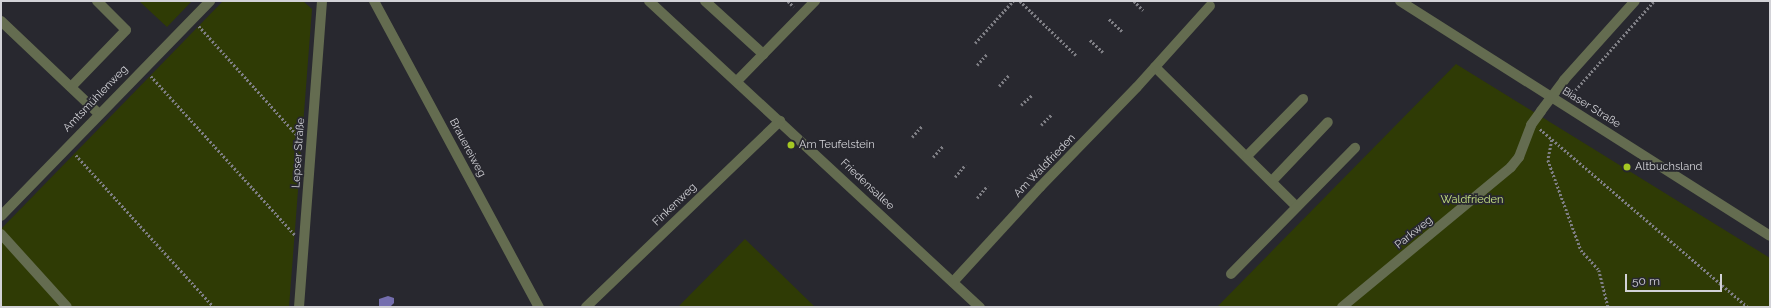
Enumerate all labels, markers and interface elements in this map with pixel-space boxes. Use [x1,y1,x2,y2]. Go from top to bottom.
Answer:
street label: Amtsmühlenweg [61,63,131,135]
street label: Biaser Straße [1559,85,1623,131]
street label: Brauereiweg [446,116,488,180]
street label: Lepser Straße [290,117,308,189]
street label: Am Waldfrieden [1011,132,1079,200]
place label: Am Teufelstein [799,138,875,152]
marker: Am Teufelstein [786,140,796,150]
street label: Friedensallee [837,157,897,213]
place label: Altbuchsland [1635,160,1702,174]
marker: Altbuchsland [1622,162,1632,172]
street label: Finkenweg [650,181,700,229]
park label: Waldfrieden [1441,193,1503,207]
street label: Parkweg [1393,214,1435,252]
scale bar [1627,266,1724,292]
text: 50 m [1632,274,1660,288]

